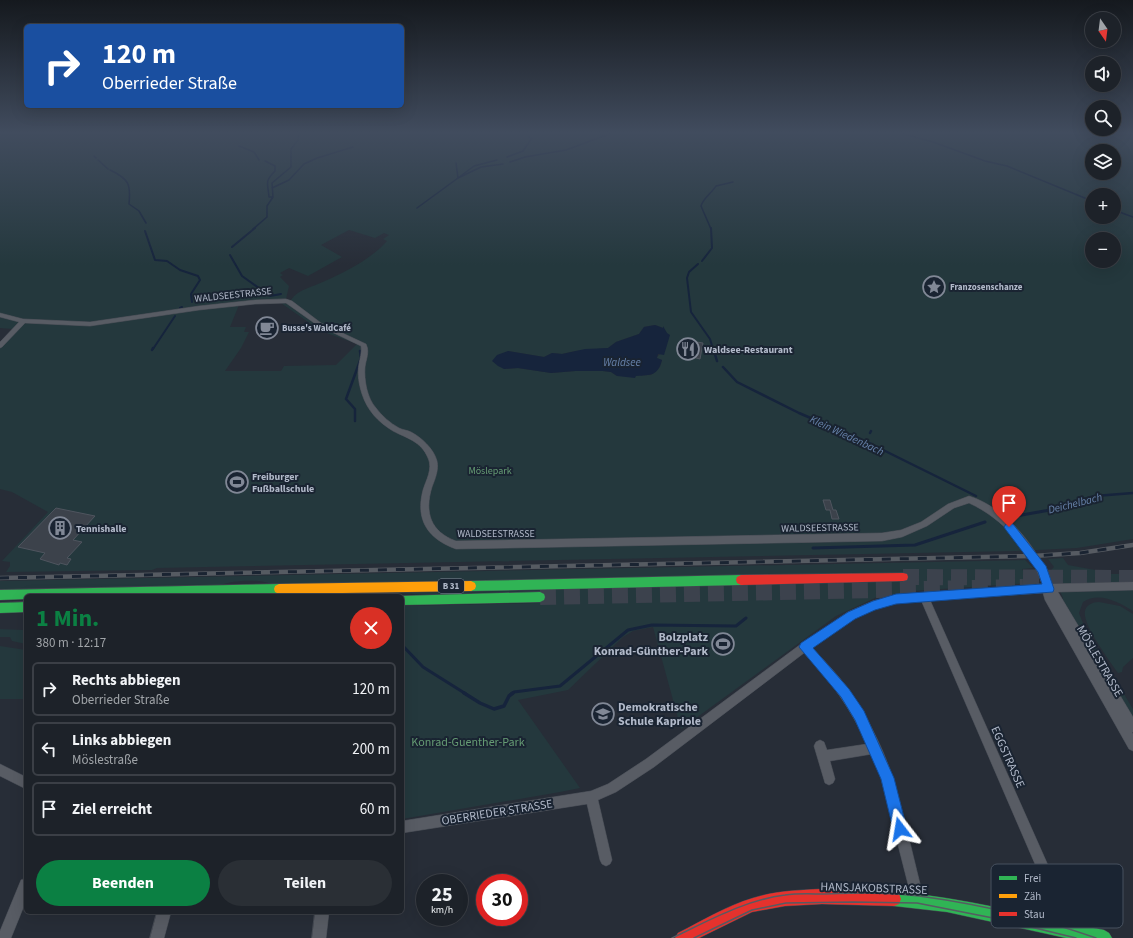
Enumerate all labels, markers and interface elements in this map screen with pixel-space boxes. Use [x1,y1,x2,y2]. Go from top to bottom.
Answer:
north arrow [1085,12,1121,48]
map controls [1085,12,1121,268]
text: 120 m [102,34,176,74]
icon: right [36,40,88,92]
button: sound [1085,56,1121,92]
text: Oberrieder Straße [102,71,237,96]
button: search [1085,100,1121,136]
button: layers [1085,144,1121,180]
button: + [1085,188,1121,224]
button: − [1085,232,1121,268]
place icon: Franzosenschanze [921,274,947,300]
place label: Franzosenschanze [950,281,1023,294]
street label: WALDSEESTRASSE [194,284,272,306]
cafe icon: Busse's WaldCafé [254,315,280,341]
place label: Busse's WaldCafé [282,322,351,335]
restaurant icon: Waldsee-Restaurant [675,336,701,362]
place label: Waldsee-Restaurant [704,343,793,357]
water label: Waldsee [603,355,641,370]
water label: Klein Wiedenbach [807,412,887,459]
park label: Möslepark [468,464,512,478]
sports icon: Freiburger Fußballschule [224,469,250,495]
place label: Freiburger Fußballschule [252,470,314,496]
pin [992,486,1026,527]
water label: Deichelbach [1046,489,1104,517]
icon: arrive [998,492,1020,514]
building icon: Tennishalle [47,515,73,541]
street label: WALDSEESTRASSE [781,520,859,536]
place label: Tennishalle [76,522,127,536]
street label: WALDSEESTRASSE [457,527,535,541]
road number: B 31 [438,579,464,593]
text: 1 Min. [36,601,99,636]
button: close [350,607,392,649]
street label: MÖSLESTRASSE [1072,622,1127,700]
place label: Bolzplatz Konrad-Günther-Park [594,629,708,660]
sports icon: Bolzplatz Konrad-Günther-Park [710,631,736,657]
text: 380 m · 12:17 [36,634,106,652]
text: Rechts abbiegen [72,670,181,691]
icon: right [38,678,60,700]
text: 120 m [352,679,390,700]
text: Oberrieder Straße [72,691,169,709]
place label: Demokratische Schule Kapriole [618,699,701,730]
school or university icon: Demokratische Schule Kapriole [590,701,616,727]
street label: EGGSTRASSE [986,724,1029,791]
text: Links abbiegen [72,730,171,751]
park label: Konrad-Guenther-Park [411,734,525,751]
icon: left [38,738,60,760]
text: 200 m [352,739,390,760]
text: Möslestraße [72,751,138,769]
street label: OBERRIEDER STRASSE [440,795,554,830]
icon: arrive [38,798,60,820]
text: Ziel erreicht [72,799,152,820]
text: 60 m [360,799,390,820]
position arrow [879,808,921,850]
button: Beenden [36,860,210,906]
button: Teilen [218,860,392,906]
legend [991,864,1123,928]
text: Frei [1024,871,1041,886]
speed limit sign: 30 [476,874,528,926]
street label: HANSJAKOBSTRASSE [820,878,928,899]
text: 25 [431,881,453,909]
text: Zäh [1024,889,1041,904]
text: km/h [431,903,453,917]
text: Stau [1024,907,1045,922]

